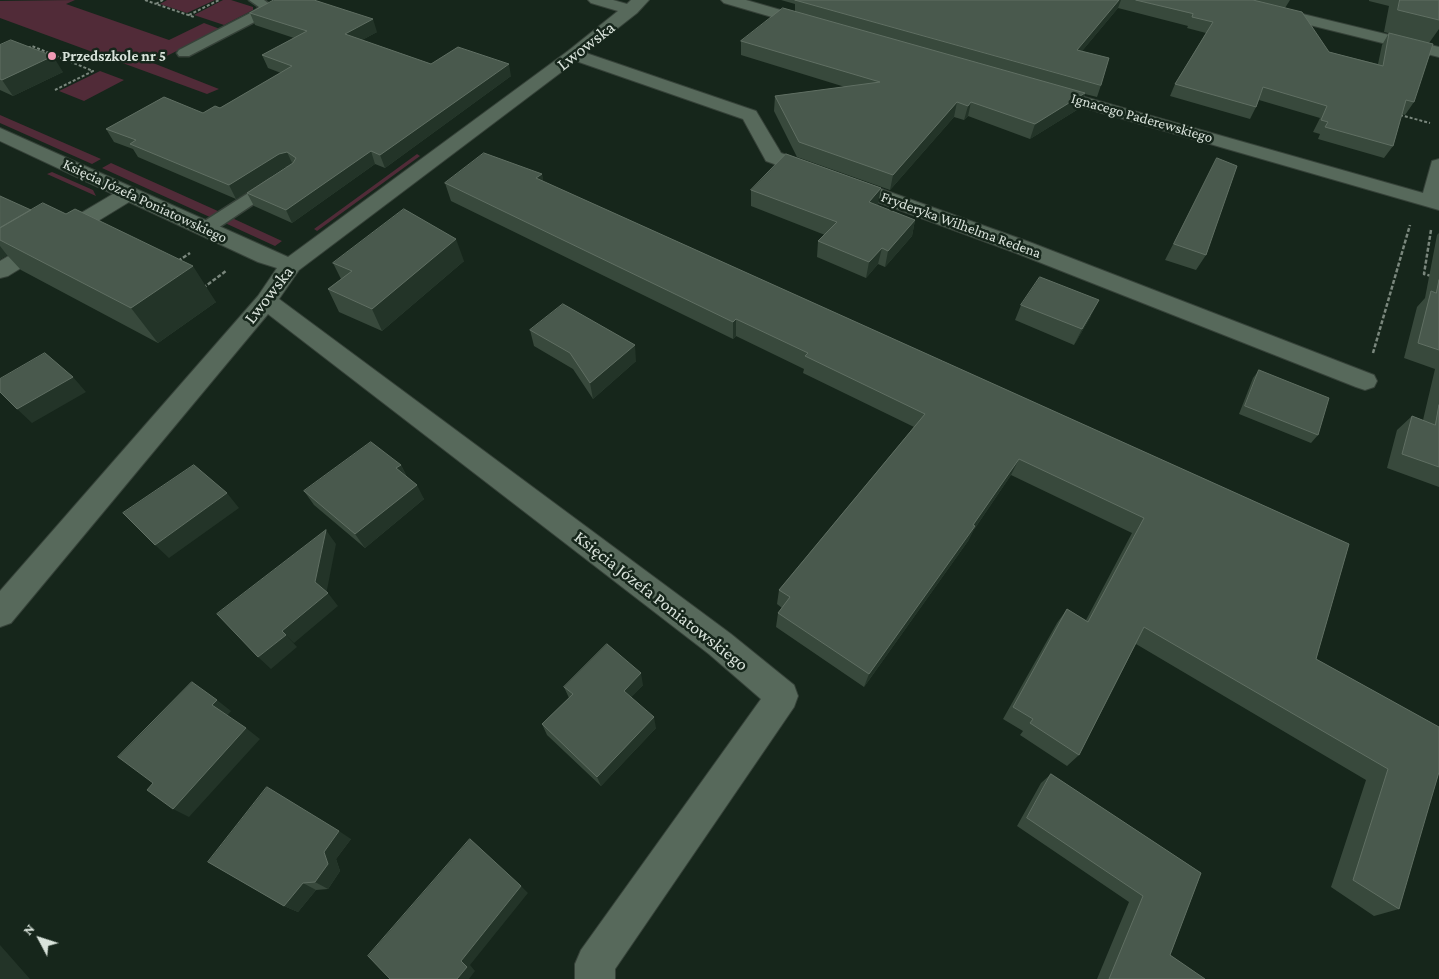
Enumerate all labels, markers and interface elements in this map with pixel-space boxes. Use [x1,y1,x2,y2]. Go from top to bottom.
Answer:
street label: Lwowska [553,17,619,75]
place label: Przedszkole nr 5 [62,47,166,65]
marker: Przedszkole nr 5 [46,50,58,62]
street label: Ignacego Paderewskiego [1069,89,1215,147]
street label: Księcia Józefa Poniatowskiego [60,155,230,247]
street label: Fryderyka Wilhelma Redena [878,188,1044,262]
street label: Lwowska [240,262,298,328]
street label: Księcia Józefa Poniatowskiego [570,526,752,676]
north arrow [15,914,65,964]
text: N [19,921,38,938]

